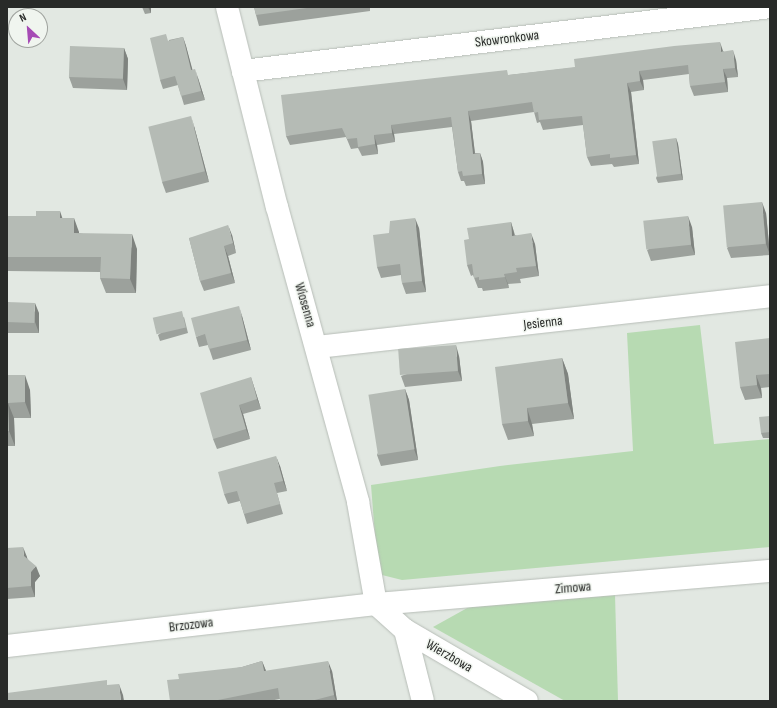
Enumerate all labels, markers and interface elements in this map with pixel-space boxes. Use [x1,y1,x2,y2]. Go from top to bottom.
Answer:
north arrow [8,8,48,48]
text: N [17,11,28,25]
street label: Skowronkowa [474,27,540,51]
street label: Wiosenna [291,281,319,329]
street label: Jesienna [523,312,563,334]
street label: Zimowa [554,578,592,598]
street label: Brzozowa [168,614,214,636]
street label: Wierzbowa [423,636,475,676]

